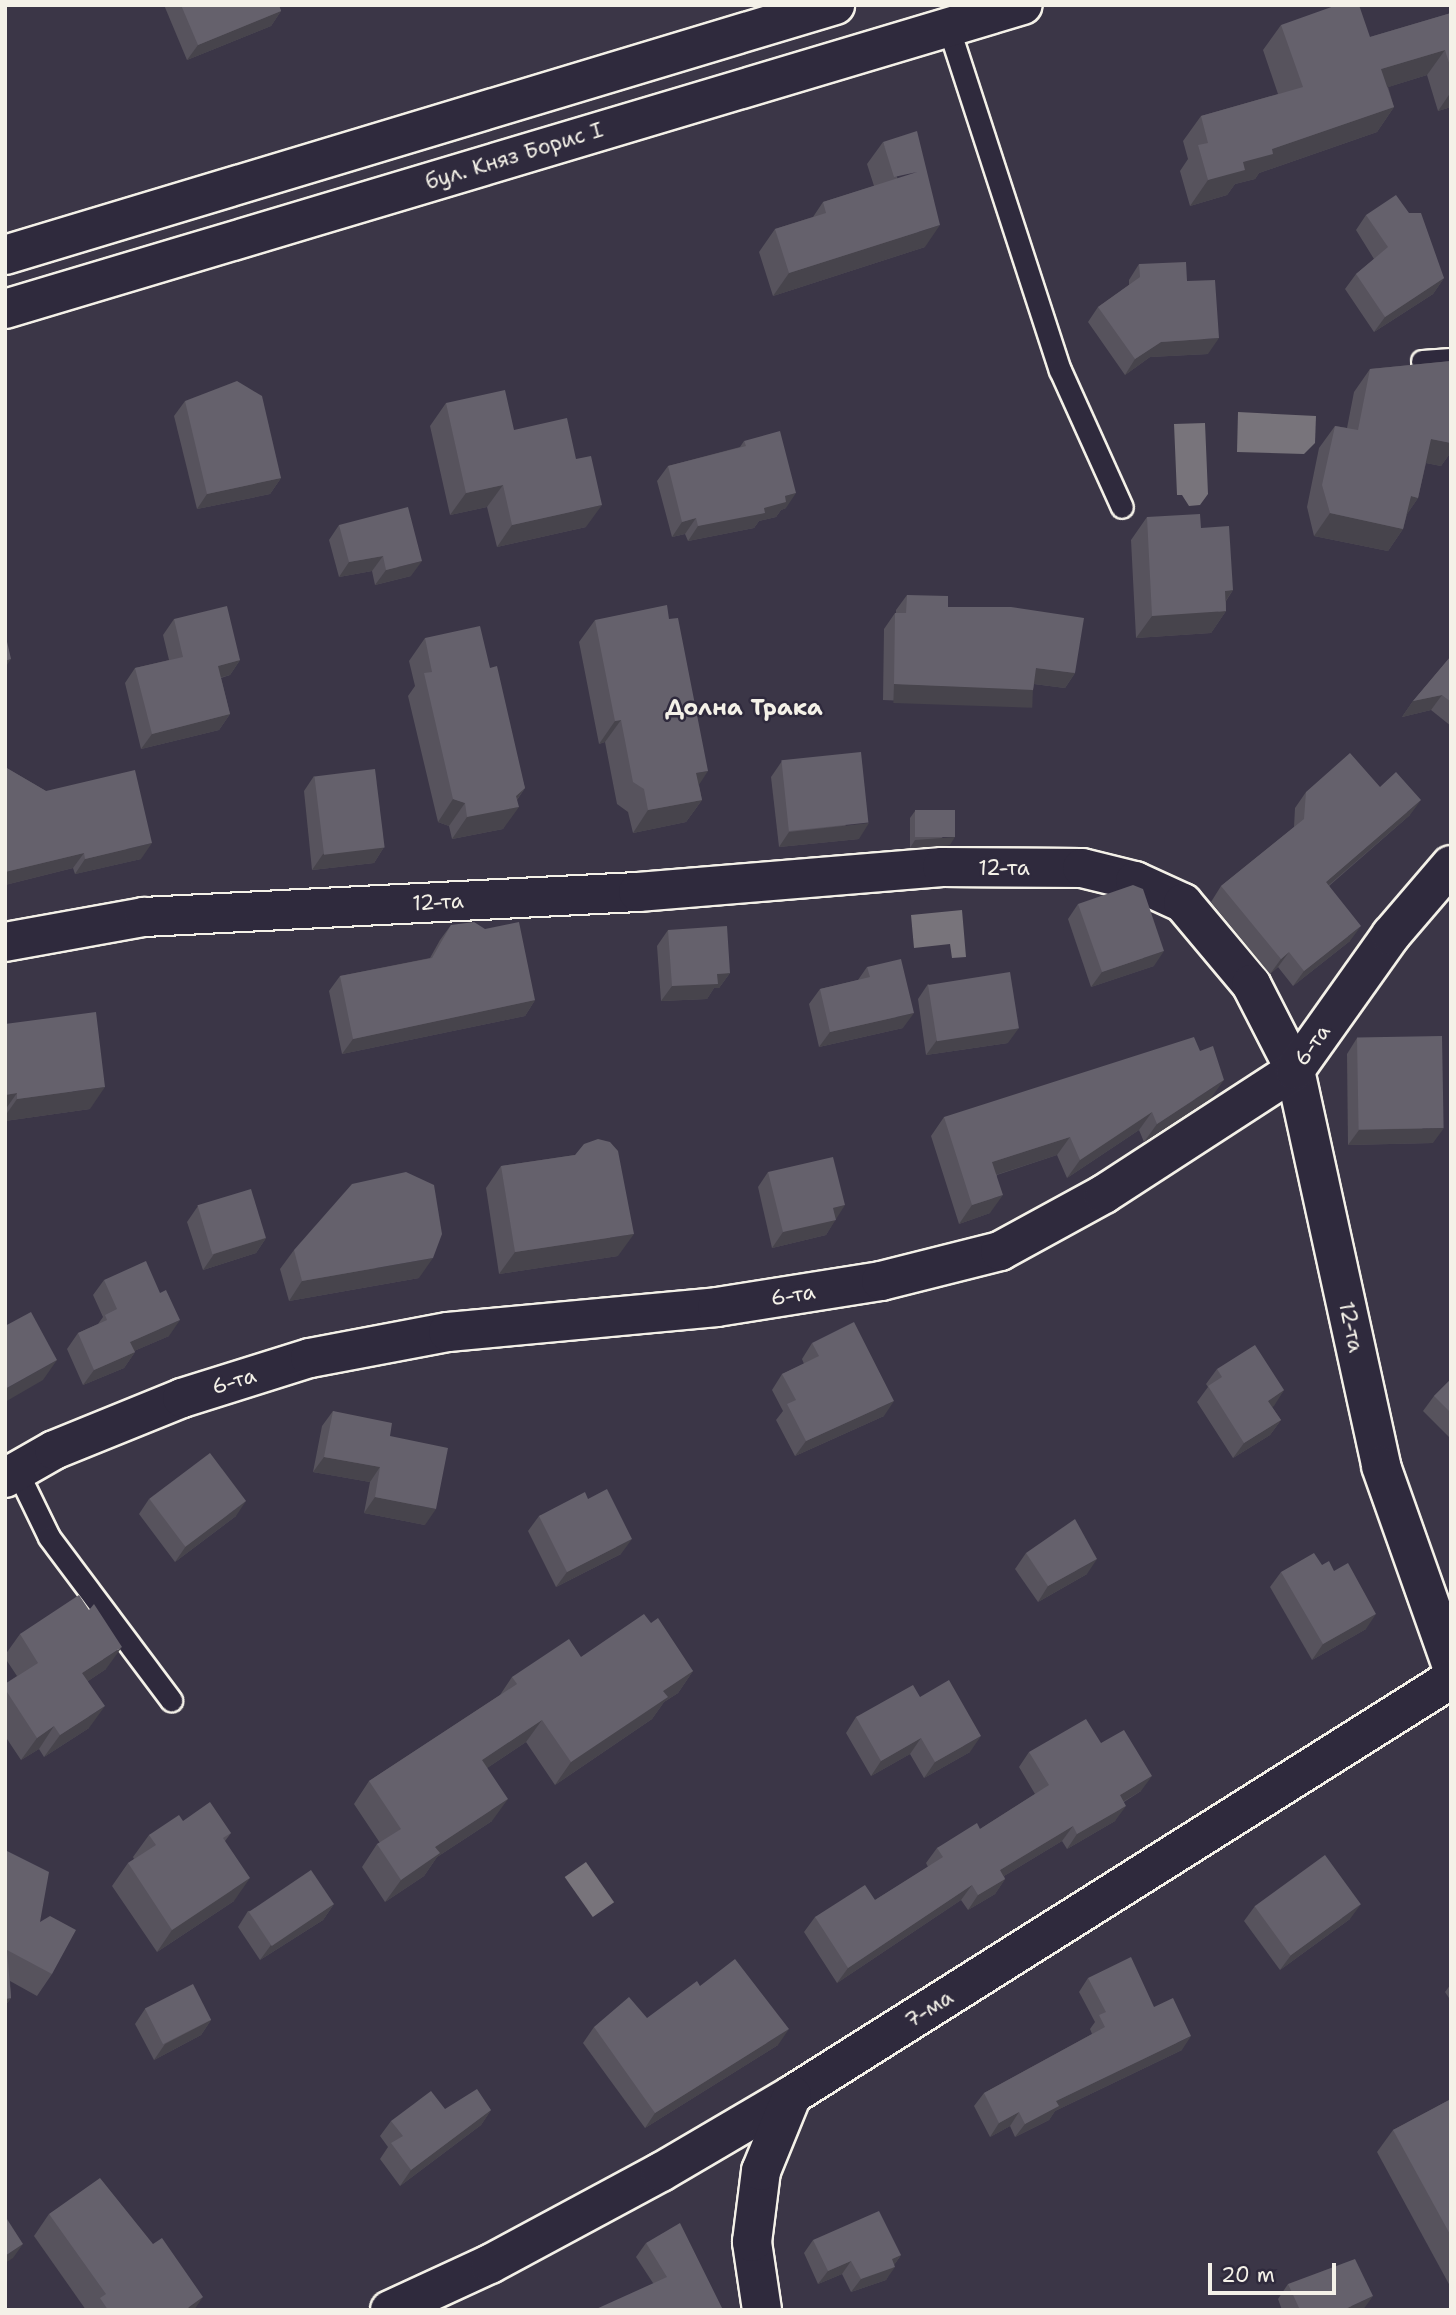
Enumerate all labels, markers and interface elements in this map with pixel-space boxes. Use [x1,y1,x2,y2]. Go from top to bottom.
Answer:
street label: бул. Княз Борис I [422,117,606,195]
district label: Долна Трака [665,693,823,721]
street label: 12-та [978,855,1030,881]
street label: 12-та [412,888,464,916]
street label: 6-та [1289,1019,1335,1071]
street label: 6-та [769,1279,817,1311]
street label: 12-та [1333,1299,1369,1355]
street label: 6-та [209,1362,259,1400]
street label: 7-ма [900,1985,958,2033]
scale bar [1211,2248,1339,2292]
text: 20 m [1221,2261,1275,2289]

